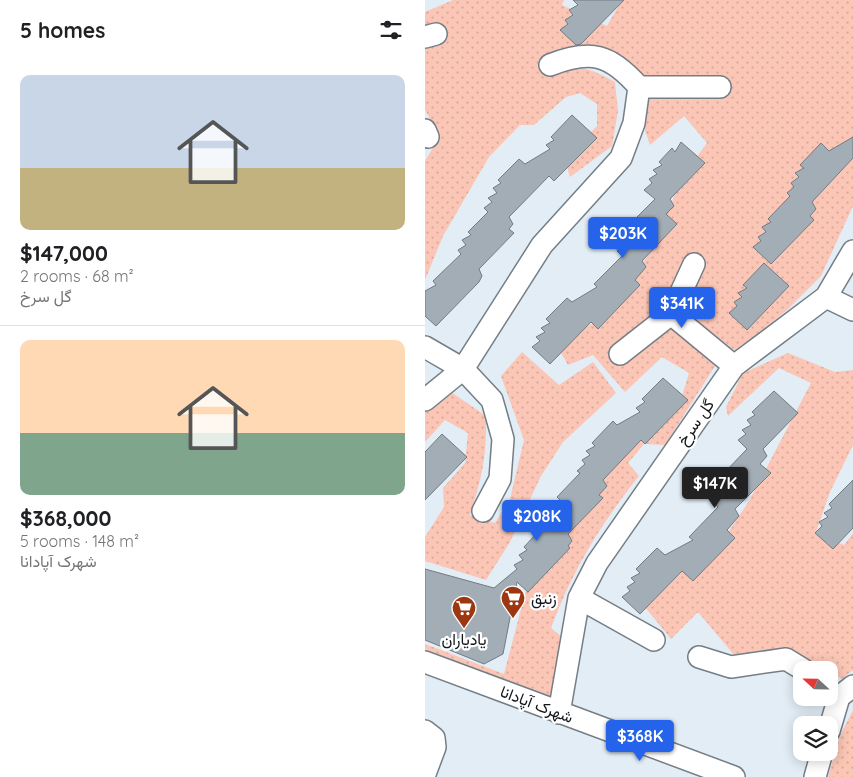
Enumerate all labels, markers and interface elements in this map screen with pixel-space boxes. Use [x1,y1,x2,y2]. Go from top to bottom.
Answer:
icon: filters [377,16,405,44]
text: 5 homes [20,17,105,43]
icon: home [168,107,258,197]
pin: $203K [588,216,658,259]
text: $203K [599,223,647,243]
text: $147,000 [20,240,108,266]
text: 2 rooms · 68 m² [20,266,134,286]
text: گل سرخ [20,286,72,306]
pin: $341K [647,286,717,329]
text: $341K [660,293,704,313]
icon: home [168,373,258,463]
street label: گل سرخ [672,395,720,450]
pin: $147K [680,466,750,509]
text: $147K [693,473,737,493]
pin: $208K [502,500,572,542]
text: $368,000 [20,505,111,531]
text: $208K [513,506,561,526]
text: 5 rooms · 148 m² [20,531,139,551]
text: شهرک آپادانا [20,551,97,571]
supermarket icon: زنبق [500,585,526,619]
place label: زنبق [531,588,557,609]
supermarket icon: یادیاران [451,595,477,629]
place label: یادیاران [442,629,486,650]
north arrow [793,661,837,706]
map controls [793,661,838,761]
street label: شهرک آپادانا [497,681,576,729]
button: layers [793,716,838,761]
pin: $368K [605,720,675,762]
text: $368K [617,726,663,746]

